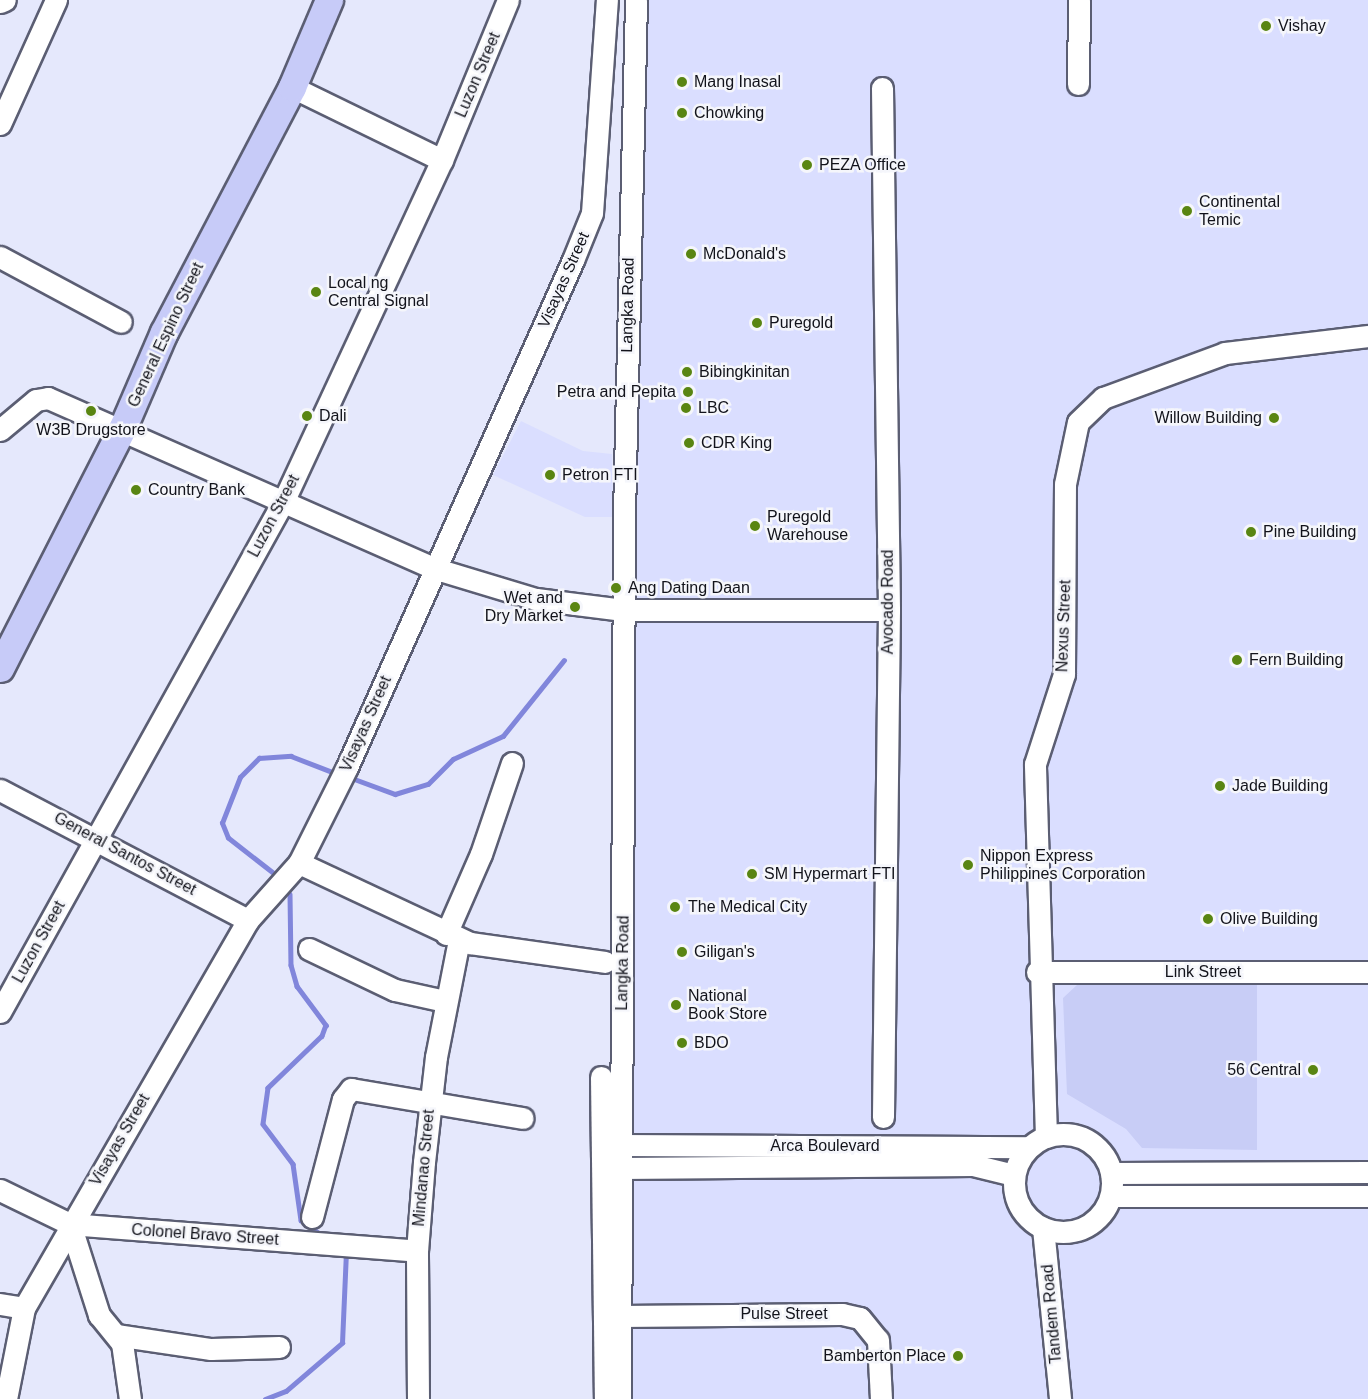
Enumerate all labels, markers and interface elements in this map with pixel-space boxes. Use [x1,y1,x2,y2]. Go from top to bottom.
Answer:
place label: Vishay [1278,16,1326,36]
marker: Vishay [1259,19,1273,33]
street label: Luzon Street [451,29,505,121]
place label: Mang Inasal [694,72,781,92]
marker: Mang Inasal [675,75,689,89]
place label: Chowking [694,103,764,123]
marker: Chowking [675,106,689,120]
place label: PEZA Office [819,155,907,175]
marker: PEZA Office [800,158,814,172]
place label: Continental Temic [1199,192,1280,230]
marker: Continental Temic [1180,204,1194,218]
street label: Visayas Street [534,229,594,331]
place label: McDonald's [703,244,786,264]
marker: McDonald's [684,247,698,261]
street label: Langka Road [618,257,638,353]
street label: General Espino Street [124,260,208,410]
place label: Local ng Central Signal [328,273,428,311]
marker: Local ng Central Signal [309,285,323,299]
place label: Puregold [769,313,833,333]
marker: Puregold [750,316,764,330]
place label: Bibingkinitan [699,362,790,382]
marker: Bibingkinitan [680,365,694,379]
place label: Petra and Pepita [557,382,676,402]
marker: Petra and Pepita [681,385,695,399]
place label: LBC [698,398,729,418]
marker: LBC [679,401,693,415]
marker: W3B Drugstore [84,404,98,418]
place label: Dali [319,406,347,426]
place label: Willow Building [1154,408,1262,428]
marker: Dali [300,409,314,423]
marker: Willow Building [1267,411,1281,425]
place label: W3B Drugstore [36,420,146,440]
place label: CDR King [701,433,772,453]
marker: CDR King [682,436,696,450]
place label: Petron FTI [562,465,638,485]
marker: Petron FTI [543,468,557,482]
street label: Luzon Street [244,471,304,561]
place label: Country Bank [148,480,245,500]
marker: Country Bank [129,483,143,497]
place label: Puregold Warehouse [767,507,848,545]
marker: Puregold Warehouse [748,519,762,533]
place label: Pine Building [1263,522,1356,542]
marker: Pine Building [1244,525,1258,539]
street label: Avocado Road [878,550,898,654]
place label: Ang Dating Daan [628,578,750,598]
street label: Nexus Street [1053,579,1075,673]
marker: Ang Dating Daan [609,581,623,595]
place label: Wet and Dry Market [485,588,563,626]
marker: Wet and Dry Market [568,600,582,614]
place label: Fern Building [1249,650,1343,670]
marker: Fern Building [1230,653,1244,667]
street label: Visayas Street [336,673,396,775]
place label: Jade Building [1232,776,1328,796]
marker: Jade Building [1213,779,1227,793]
street label: General Santos Street [51,808,199,900]
place label: Nippon Express Philippines Corporation [980,846,1145,884]
marker: Nippon Express Philippines Corporation [961,858,975,872]
place label: SM Hypermart FTI [764,864,896,884]
marker: SM Hypermart FTI [745,867,759,881]
place label: The Medical City [688,897,807,917]
street label: Luzon Street [9,898,69,986]
marker: The Medical City [666,898,684,916]
place label: Olive Building [1220,909,1318,929]
marker: Olive Building [1201,912,1215,926]
street label: Langka Road [613,915,633,1011]
place label: Giligan's [694,942,755,962]
marker: Giligan's [675,945,689,959]
street label: Link Street [1165,962,1241,982]
place label: National Book Store [688,986,767,1024]
marker: National Book Store [669,998,683,1012]
place label: BDO [694,1033,729,1053]
marker: BDO [675,1036,689,1050]
place label: 56 Central [1227,1060,1301,1080]
marker: 56 Central [1306,1063,1320,1077]
street label: Visayas Street [86,1091,154,1189]
street label: Mindanao Street [409,1109,439,1227]
street label: Arca Boulevard [770,1136,880,1156]
street label: Colonel Bravo Street [131,1220,279,1250]
street label: Tandem Road [1038,1264,1066,1364]
street label: Pulse Street [740,1304,828,1324]
place label: Bamberton Place [823,1346,946,1366]
marker: Bamberton Place [951,1349,965,1363]

